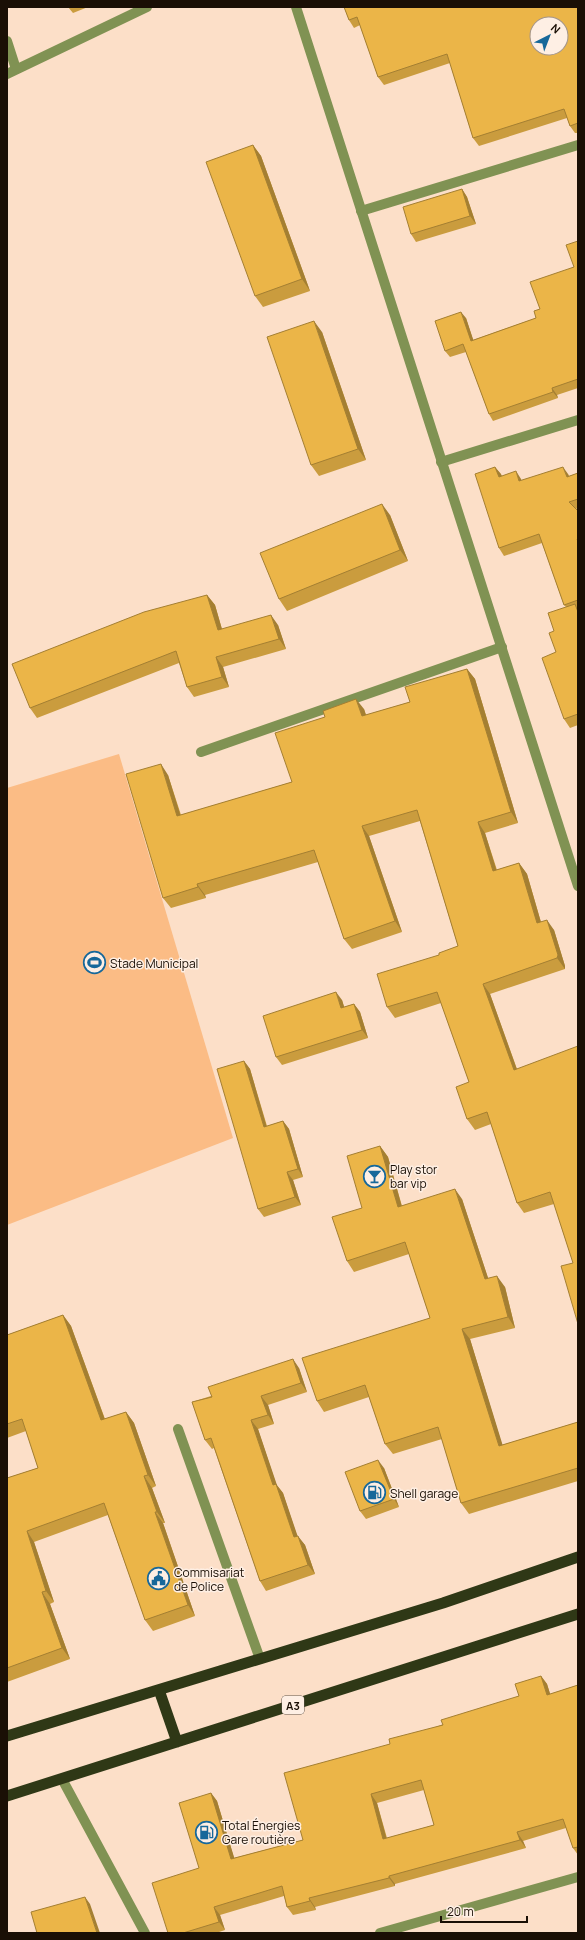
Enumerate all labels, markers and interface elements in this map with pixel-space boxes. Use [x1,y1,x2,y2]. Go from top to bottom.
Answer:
north arrow [529,16,569,56]
text: N [548,20,564,36]
sports icon: Stade Municipal [81,950,107,976]
place label: Stade Municipal [110,955,198,972]
place label: Play stor bar vip [390,1161,438,1192]
bar icon: Play stor bar vip [362,1163,388,1189]
fuel station icon: Shell garage [362,1480,388,1506]
place label: Shell garage [390,1485,458,1502]
place label: Commisariat de Police [174,1564,245,1595]
public building icon: Commisariat de Police [145,1566,171,1592]
road number: A3 [282,1696,304,1714]
place label: Total Énergies Gare routière [222,1817,300,1848]
fuel station icon: Total Énergies Gare routière [193,1819,219,1845]
scale bar [441,1898,527,1924]
text: 20 m [447,1903,474,1920]

